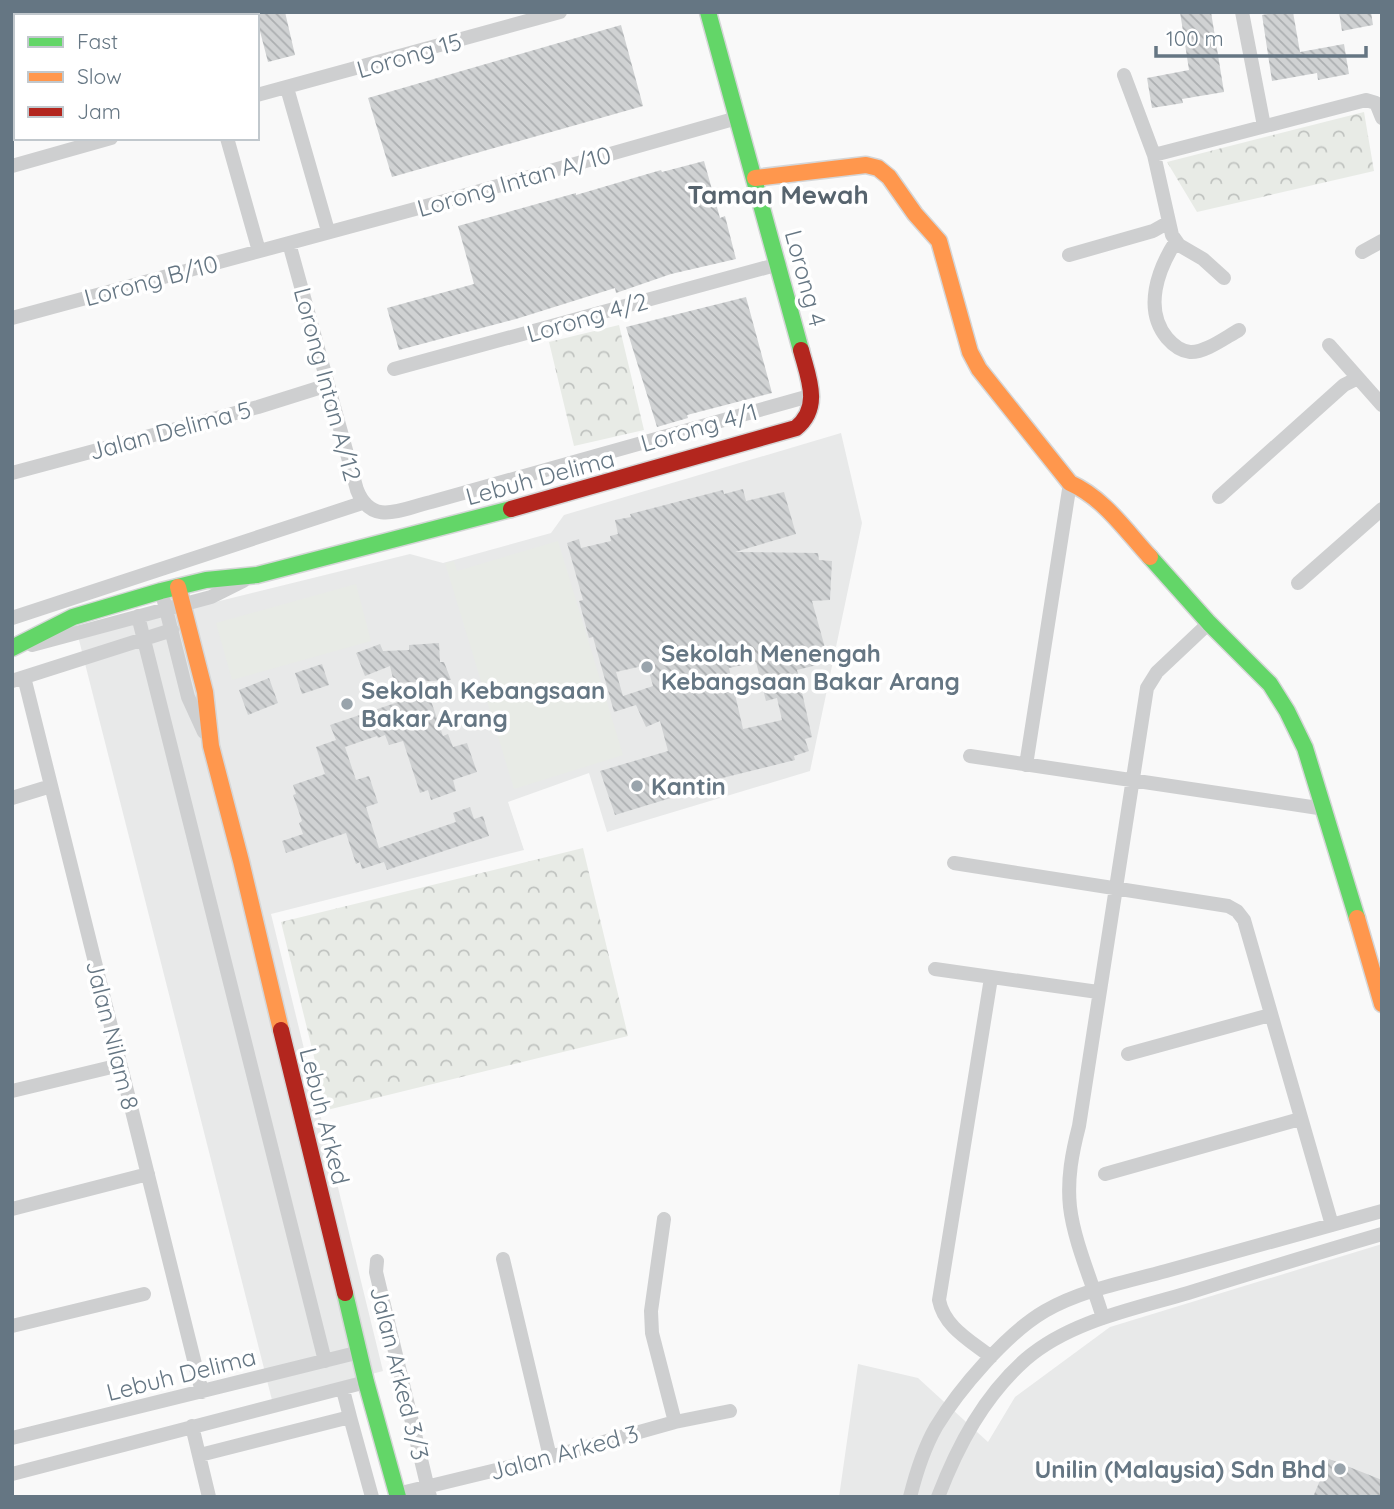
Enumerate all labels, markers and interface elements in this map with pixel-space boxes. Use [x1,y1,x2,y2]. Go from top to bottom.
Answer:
legend [14,14,259,140]
scale bar [1156,14,1366,58]
text: 100 m [1166,25,1224,51]
street label: Lorong 15 [353,26,465,84]
text: Fast [77,28,118,54]
text: Slow [77,63,122,89]
text: Jam [77,98,121,124]
street label: Lorong Intan A/10 [414,139,614,223]
district label: Taman Mewah [687,178,869,211]
street label: Lorong 4 [779,227,833,329]
street label: Lorong B/10 [81,248,221,312]
street label: Lorong Intan A/12 [288,284,368,484]
street label: Lorong 4/2 [523,285,651,349]
street label: Jalan Delima 5 [86,394,254,466]
street label: Lorong 4/1 [637,396,761,458]
street label: Lebuh Delima [462,443,618,511]
place label: Sekolah Menengah Kebangsaan Bakar Arang [661,638,960,696]
marker: Sekolah Menengah Kebangsaan Bakar Arang [639,659,655,675]
place label: Sekolah Kebangsaan Bakar Arang [361,675,605,733]
marker: Sekolah Kebangsaan Bakar Arang [339,696,355,712]
place label: Kantin [651,771,726,801]
marker: Kantin [629,778,645,794]
street label: Jalan Nilam 8 [80,957,146,1113]
street label: Lebuh Arked [294,1044,356,1188]
street label: Jalan Arked 3/3 [364,1283,436,1463]
street label: Lebuh Delima [103,1341,259,1407]
street label: Jalan Arked 3 [486,1418,642,1486]
place label: Unilin (Malaysia) Sdn Bhd [1034,1454,1326,1484]
marker: Unilin (Malaysia) Sdn Bhd [1332,1461,1348,1477]

